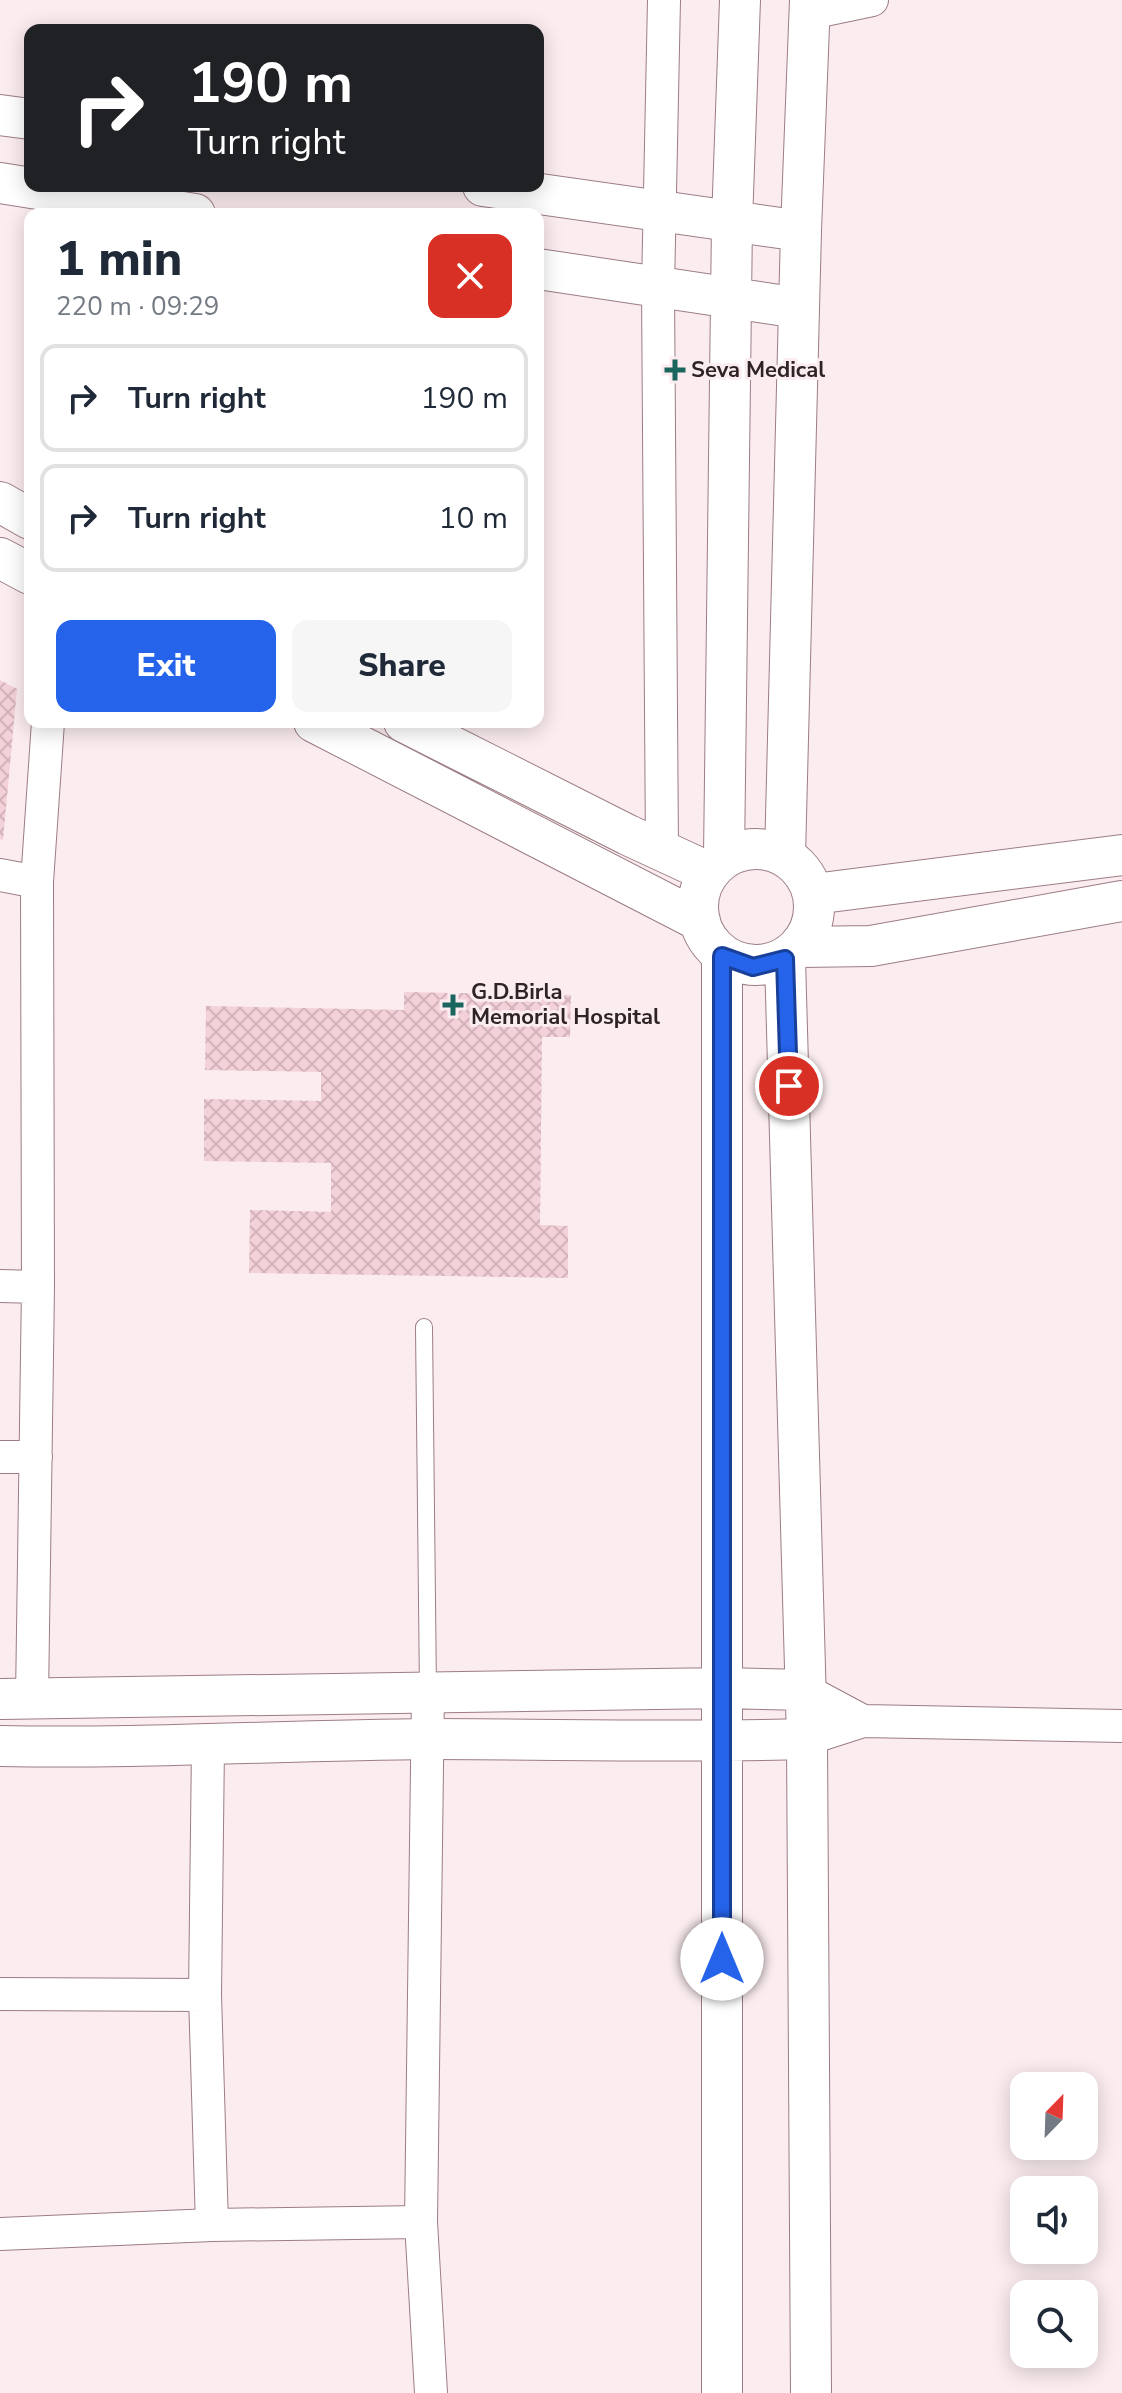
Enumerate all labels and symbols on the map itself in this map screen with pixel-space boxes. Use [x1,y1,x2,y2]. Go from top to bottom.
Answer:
place label: Seva Medical [691,355,825,385]
marker: Seva Medical [666,361,684,379]
place label: G.D.Birla Memorial Hospital [471,977,660,1032]
marker: G.D.Birla Memorial Hospital [442,994,464,1016]
pin [755,1052,823,1120]
position arrow [680,1917,764,2001]
north arrow [1010,2072,1098,2160]

